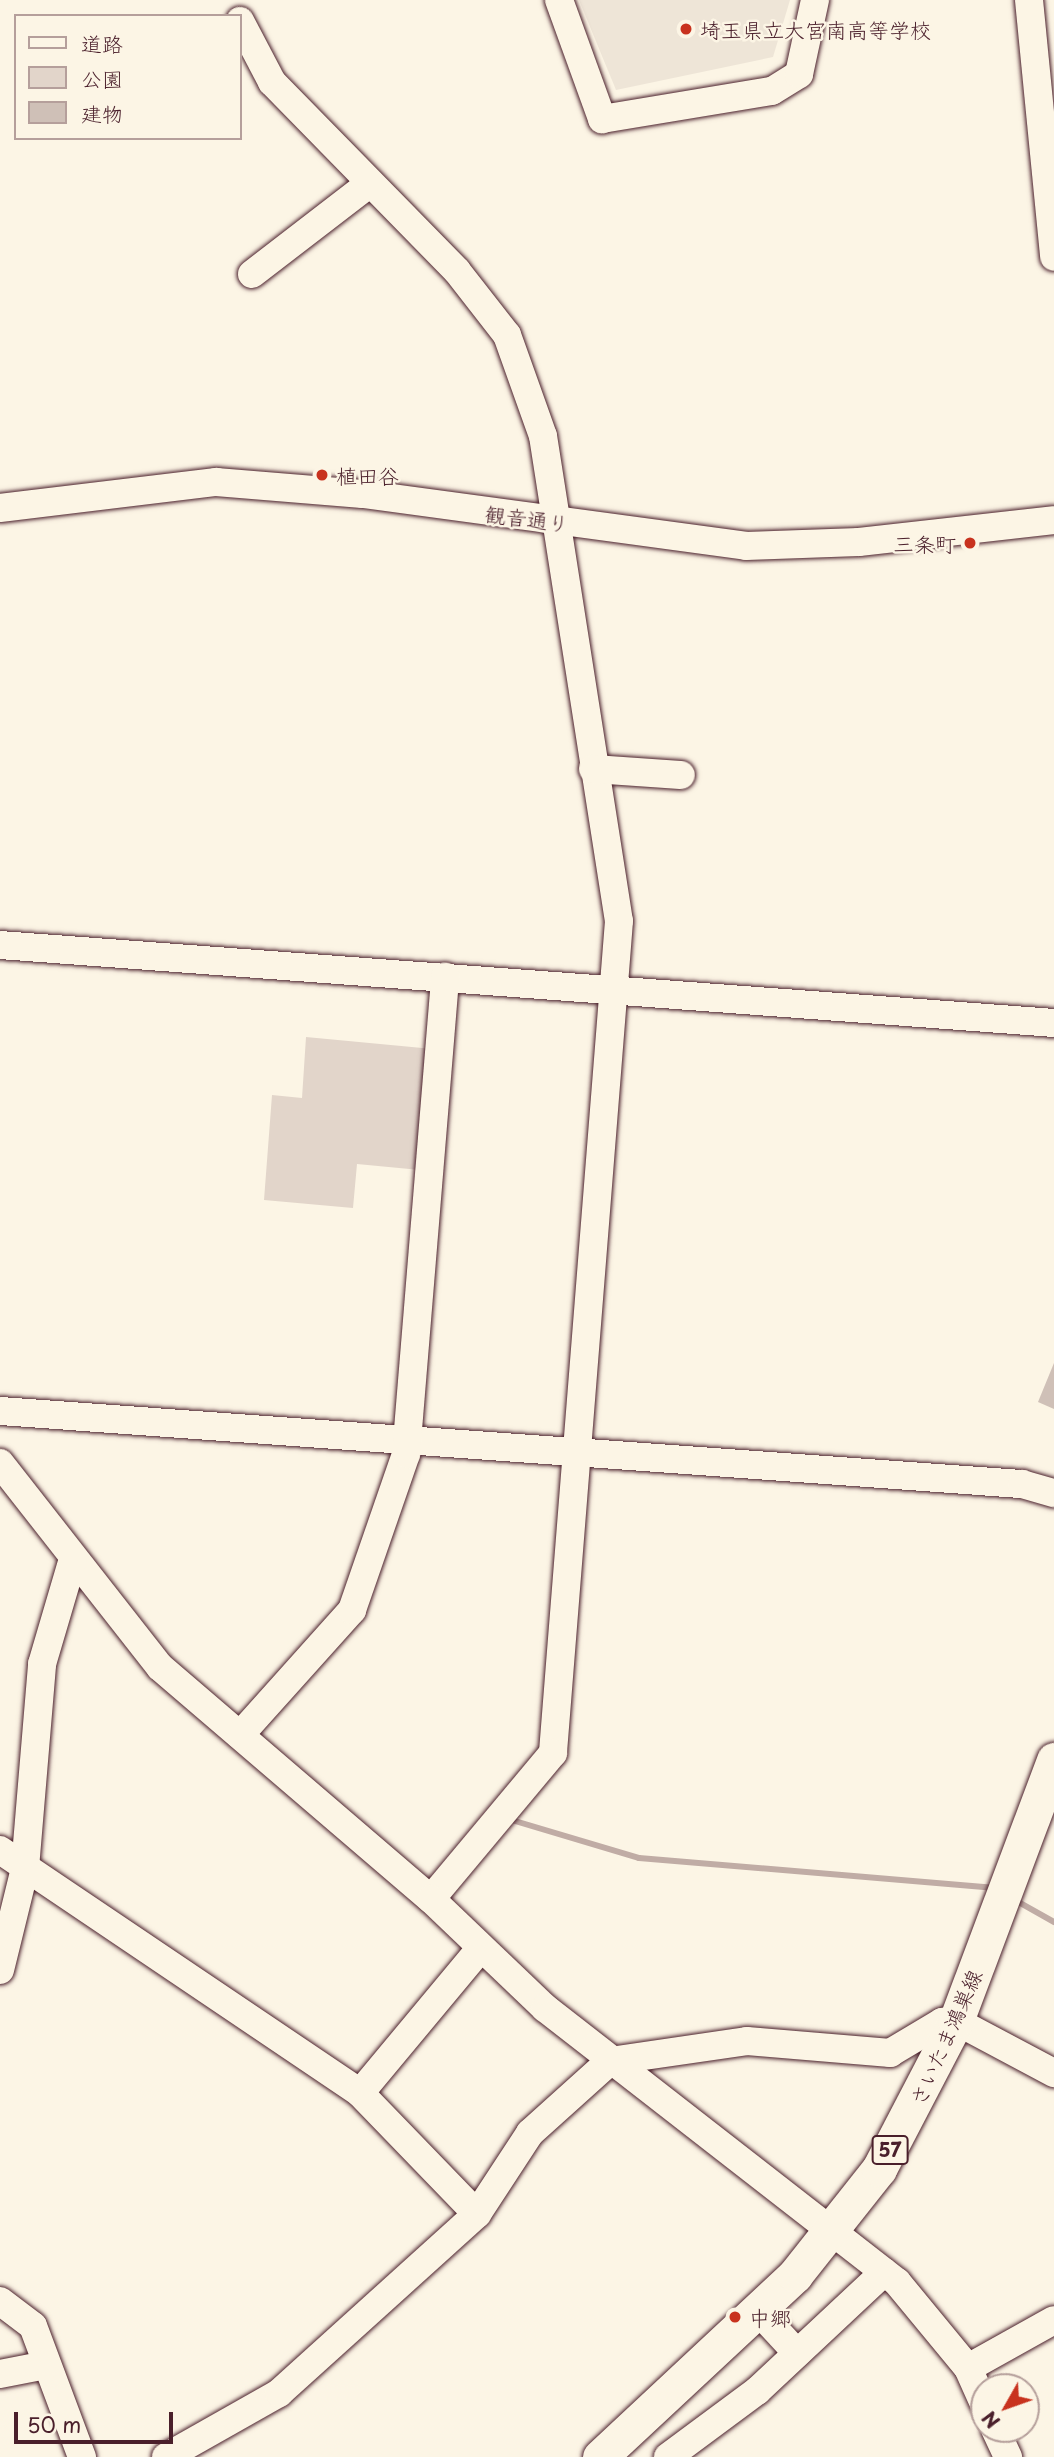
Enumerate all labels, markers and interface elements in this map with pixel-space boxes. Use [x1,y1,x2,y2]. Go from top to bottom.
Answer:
legend [14,14,242,140]
place label: 埼玉県立大宮南高等学校 [700,16,931,42]
marker: 埼玉県立大宮南高等学校 [678,21,694,37]
text: 道路 [81,27,123,59]
text: 公園 [81,62,123,94]
text: 建物 [81,97,123,129]
place label: 植田谷 [336,462,399,488]
marker: 植田谷 [314,467,330,483]
street label: 観音通り [484,500,570,536]
place label: 三条町 [893,530,956,556]
marker: 三条町 [962,535,978,551]
street label: さいたま鴻巣線 [904,1965,986,2109]
road number: 57 [871,2134,909,2166]
place label: 中郷 [749,2304,791,2330]
marker: 中郷 [727,2309,743,2325]
north arrow [970,2373,1040,2443]
scale bar [18,2398,177,2442]
text: N [975,2405,1006,2435]
text: 50 m [27,2408,81,2440]

